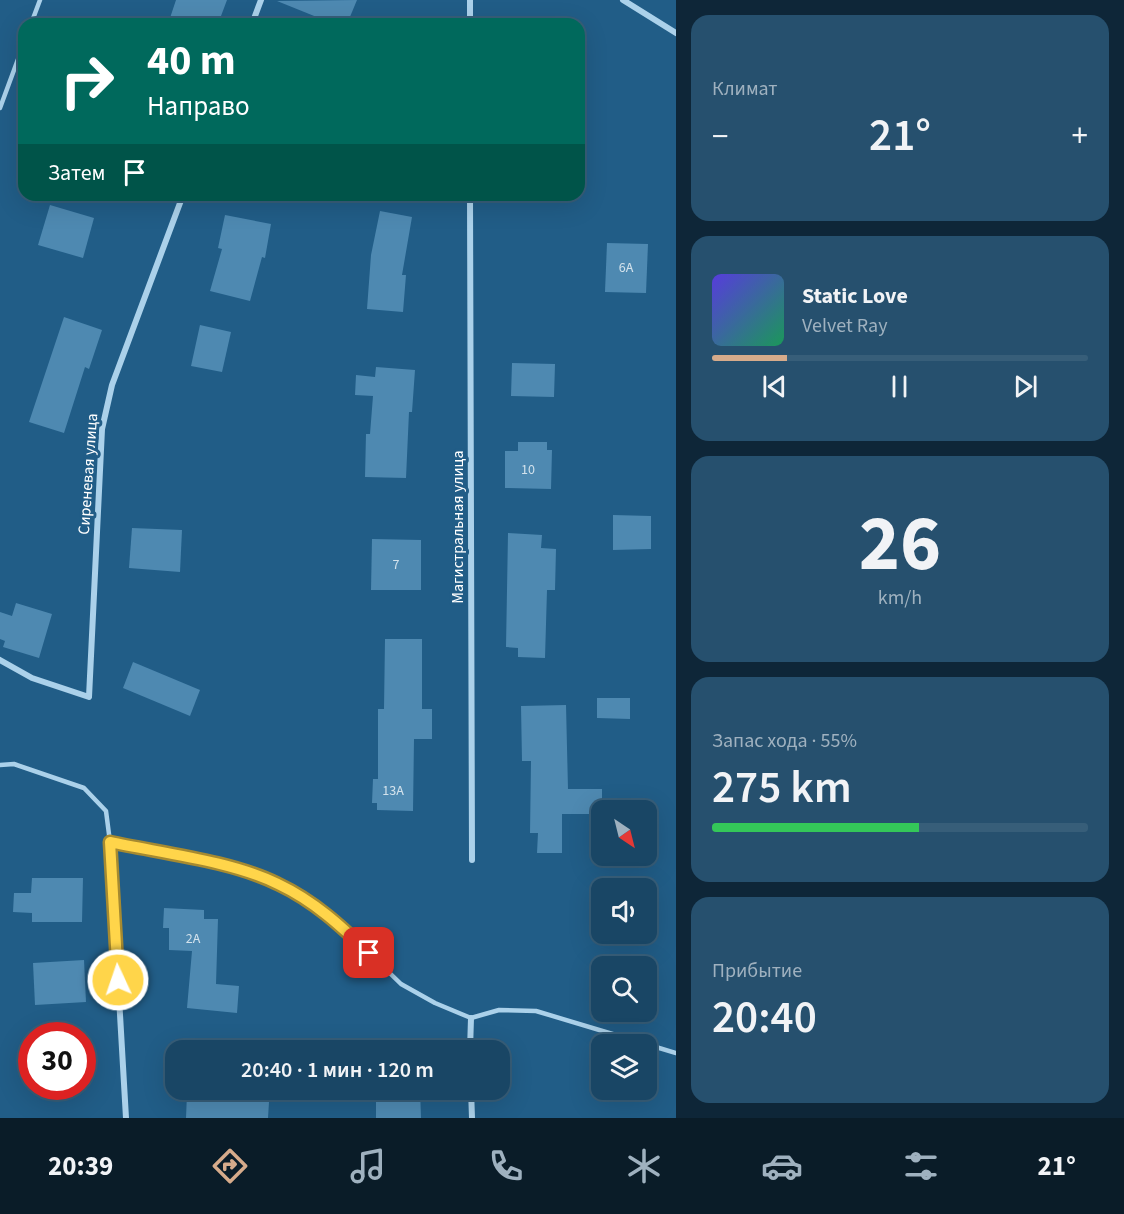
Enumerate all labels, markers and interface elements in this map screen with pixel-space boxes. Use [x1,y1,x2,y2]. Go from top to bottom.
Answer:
text: 40 m [147,31,236,91]
icon: right [48,42,126,120]
text: Климат [712,75,778,103]
text: Направо [147,87,250,126]
text: 21° [869,104,931,168]
text: − [712,113,728,160]
text: + [1072,113,1088,160]
icon: arrive [118,156,151,189]
text: Затем [48,157,106,189]
house number: 6А [619,258,634,278]
text: Static Love [802,280,908,312]
text: Velvet Ray [802,312,888,340]
icon: previous [758,370,791,403]
icon: pause [883,370,916,403]
icon: next [1009,370,1042,403]
street label: Сиреневая улица [73,413,103,535]
street label: Магистральная улица [447,450,469,604]
house number: 10 [521,460,535,480]
text: 26 [859,489,941,600]
house number: 7 [393,555,400,575]
text: km/h [878,584,922,612]
text: Запас хода · 55% [712,727,857,755]
text: 275 km [712,756,852,820]
house number: 13А [382,781,404,801]
north arrow [591,800,657,866]
map controls [591,800,657,1100]
button: sound [591,878,657,944]
pin [343,927,394,978]
house number: 2А [186,929,201,949]
icon: arrive [352,936,385,969]
position arrow [86,948,150,1012]
button: search [591,956,657,1022]
text: Прибытие [712,957,802,985]
text: 20:40 [712,986,817,1050]
speed limit sign: 30 [18,1022,96,1100]
button: layers [591,1034,657,1100]
text: 20:40 · 1 мин · 120 m [241,1054,434,1086]
icon: directions [209,1145,251,1187]
icon: music [347,1145,389,1187]
icon: phone [485,1145,527,1187]
icon: climate [623,1145,665,1187]
icon: car [761,1145,803,1187]
icon: filters [900,1145,942,1187]
text: 20:39 [48,1147,113,1186]
text: 21° [1038,1147,1076,1186]

